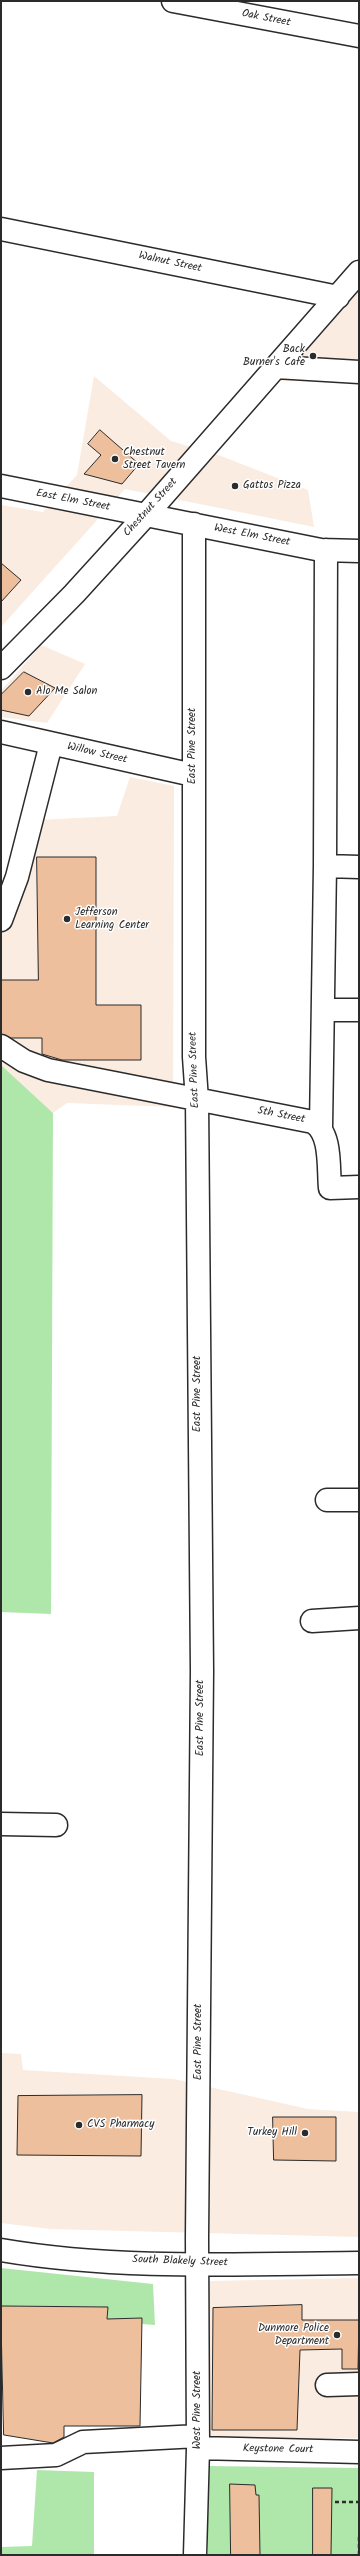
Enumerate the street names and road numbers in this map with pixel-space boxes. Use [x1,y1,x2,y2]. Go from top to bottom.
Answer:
street label: Oak Street [241,8,291,30]
street label: Walnut Street [137,250,203,276]
street label: Chestnut Street [121,476,181,540]
street label: East Elm Street [35,487,111,515]
street label: West Elm Street [213,522,291,550]
street label: East Pine Street [186,708,200,784]
street label: Willow Street [66,741,128,767]
street label: East Pine Street [187,1031,203,1109]
street label: 5th Street [256,1105,306,1127]
street label: East Pine Street [191,1356,205,1432]
street label: East Pine Street [194,1680,208,1756]
street label: East Pine Street [192,2004,206,2080]
street label: South Blakely Street [132,2254,228,2270]
street label: West Pine Street [191,2371,205,2449]
street label: Keystone Court [243,2443,313,2457]

